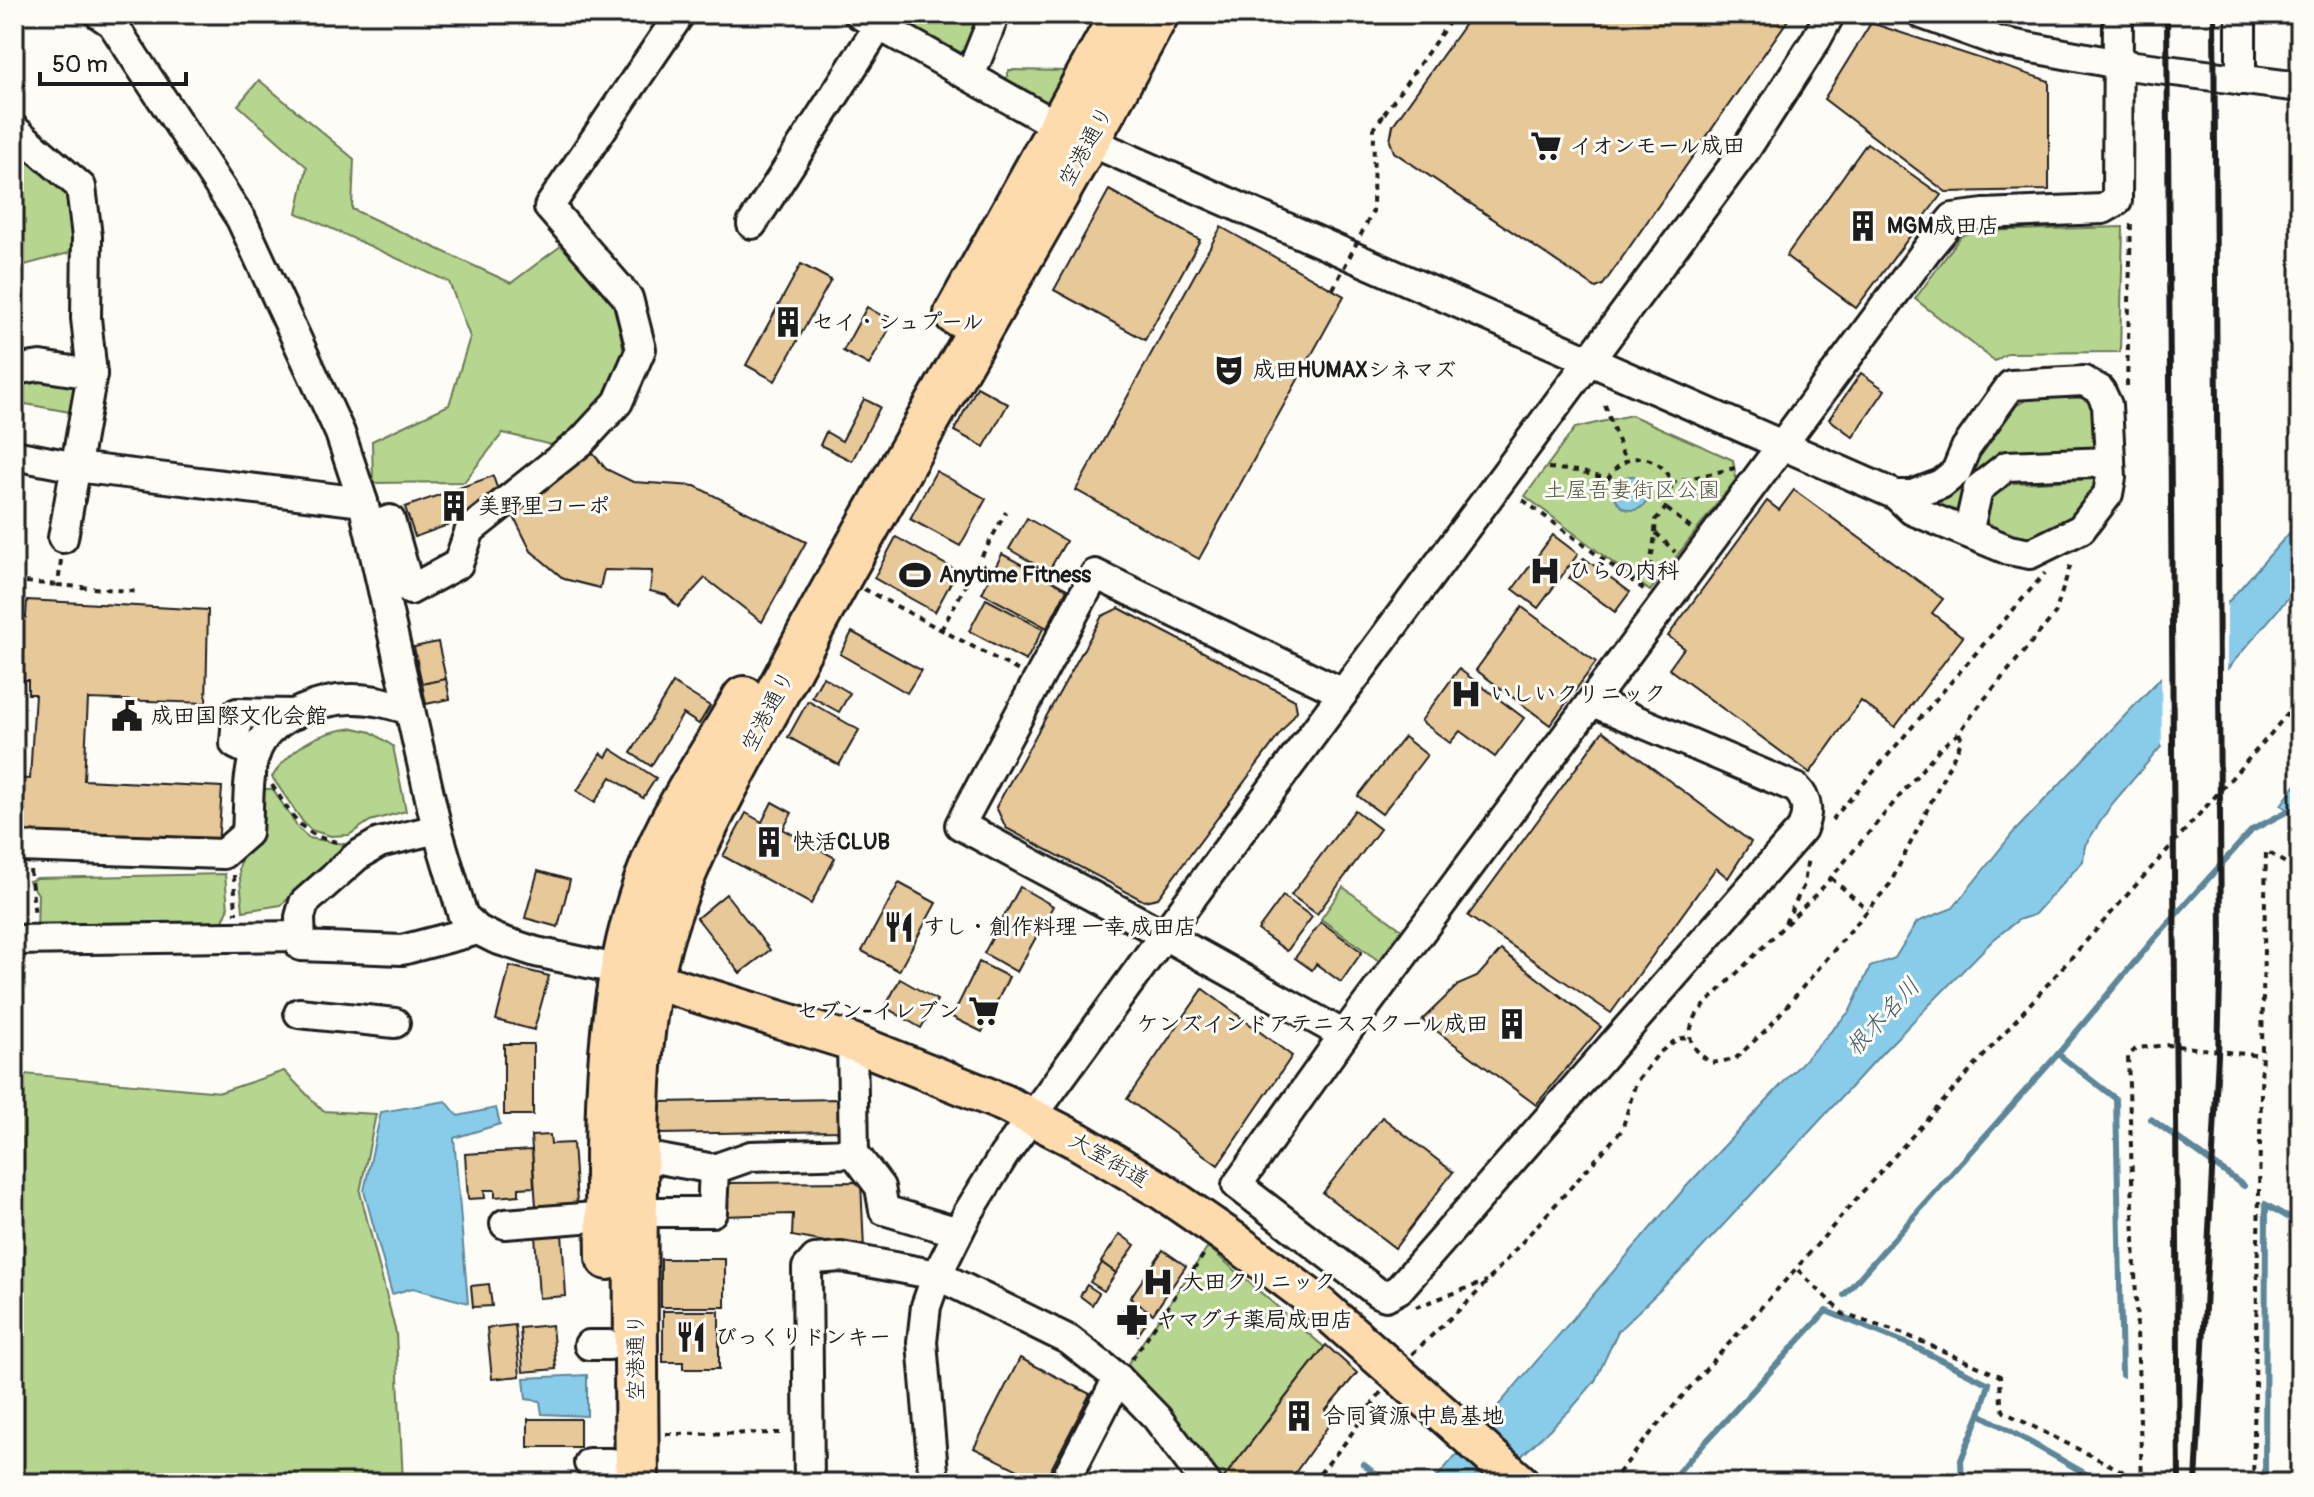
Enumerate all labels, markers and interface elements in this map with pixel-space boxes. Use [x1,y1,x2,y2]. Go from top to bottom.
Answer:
scale bar [40,36,186,86]
text: 50 m [52,50,108,79]
street label: 空港通り [1052,101,1120,191]
supermarket icon: イオンモール成田 [1529,129,1563,163]
place label: イオンモール成田 [1570,132,1745,160]
building icon: MGM成田店 [1846,209,1880,243]
place label: MGM成田店 [1887,212,1999,240]
building icon: セイ・シュプール [771,305,805,339]
place label: セイ・シュプール [812,308,984,336]
theatre icon: 成田HUMAXシネマズ [1212,353,1246,387]
place label: 成田HUMAXシネマズ [1253,356,1456,384]
park label: 土屋吾妻街区公園 [1544,476,1720,504]
building icon: 美野里コーポ [437,489,471,523]
place label: 美野里コーポ [478,492,610,520]
hospital icon: ひらの内科 [1528,554,1562,588]
place label: ひらの内科 [1569,557,1679,585]
sports icon: Anytime Fitness [898,558,932,592]
place label: Anytime Fitness [939,561,1091,589]
street label: 空港通り [735,666,801,756]
hospital icon: いしいクリニック [1449,677,1483,711]
place label: いしいクリニック [1490,680,1666,708]
public building icon: 成田国際文化会館 [110,699,144,733]
place label: 成田国際文化会館 [151,702,327,730]
building icon: 快活CLUB [752,825,786,859]
place label: 快活CLUB [793,828,890,856]
restaurant icon: すし・創作料理 一幸 成田店 [882,910,916,944]
place label: すし・創作料理 一幸 成田店 [923,913,1197,941]
water label: 根木名川 [1840,972,1926,1062]
supermarket icon: セブン-イレブン [967,994,1001,1028]
place label: セブン-イレブン [797,997,960,1025]
building icon: ケンズインドアテニススクール成田 [1495,1007,1529,1041]
place label: ケンズインドアテニススクール成田 [1136,1010,1488,1038]
street label: 大室街道 [1064,1126,1154,1194]
hospital icon: 大田クリニック [1141,1265,1175,1299]
place label: 大田クリニック [1182,1268,1336,1296]
pharmacy icon: ヤマグチ薬局成田店 [1115,1303,1149,1337]
place label: ヤマグチ薬局成田店 [1156,1306,1353,1334]
street label: 空港通り [622,1313,650,1401]
restaurant icon: びっくりドンキー [674,1320,708,1354]
place label: びっくりドンキー [715,1323,891,1351]
building icon: 合同資源 中島基地 [1282,1399,1316,1433]
place label: 合同資源 中島基地 [1323,1402,1504,1430]

